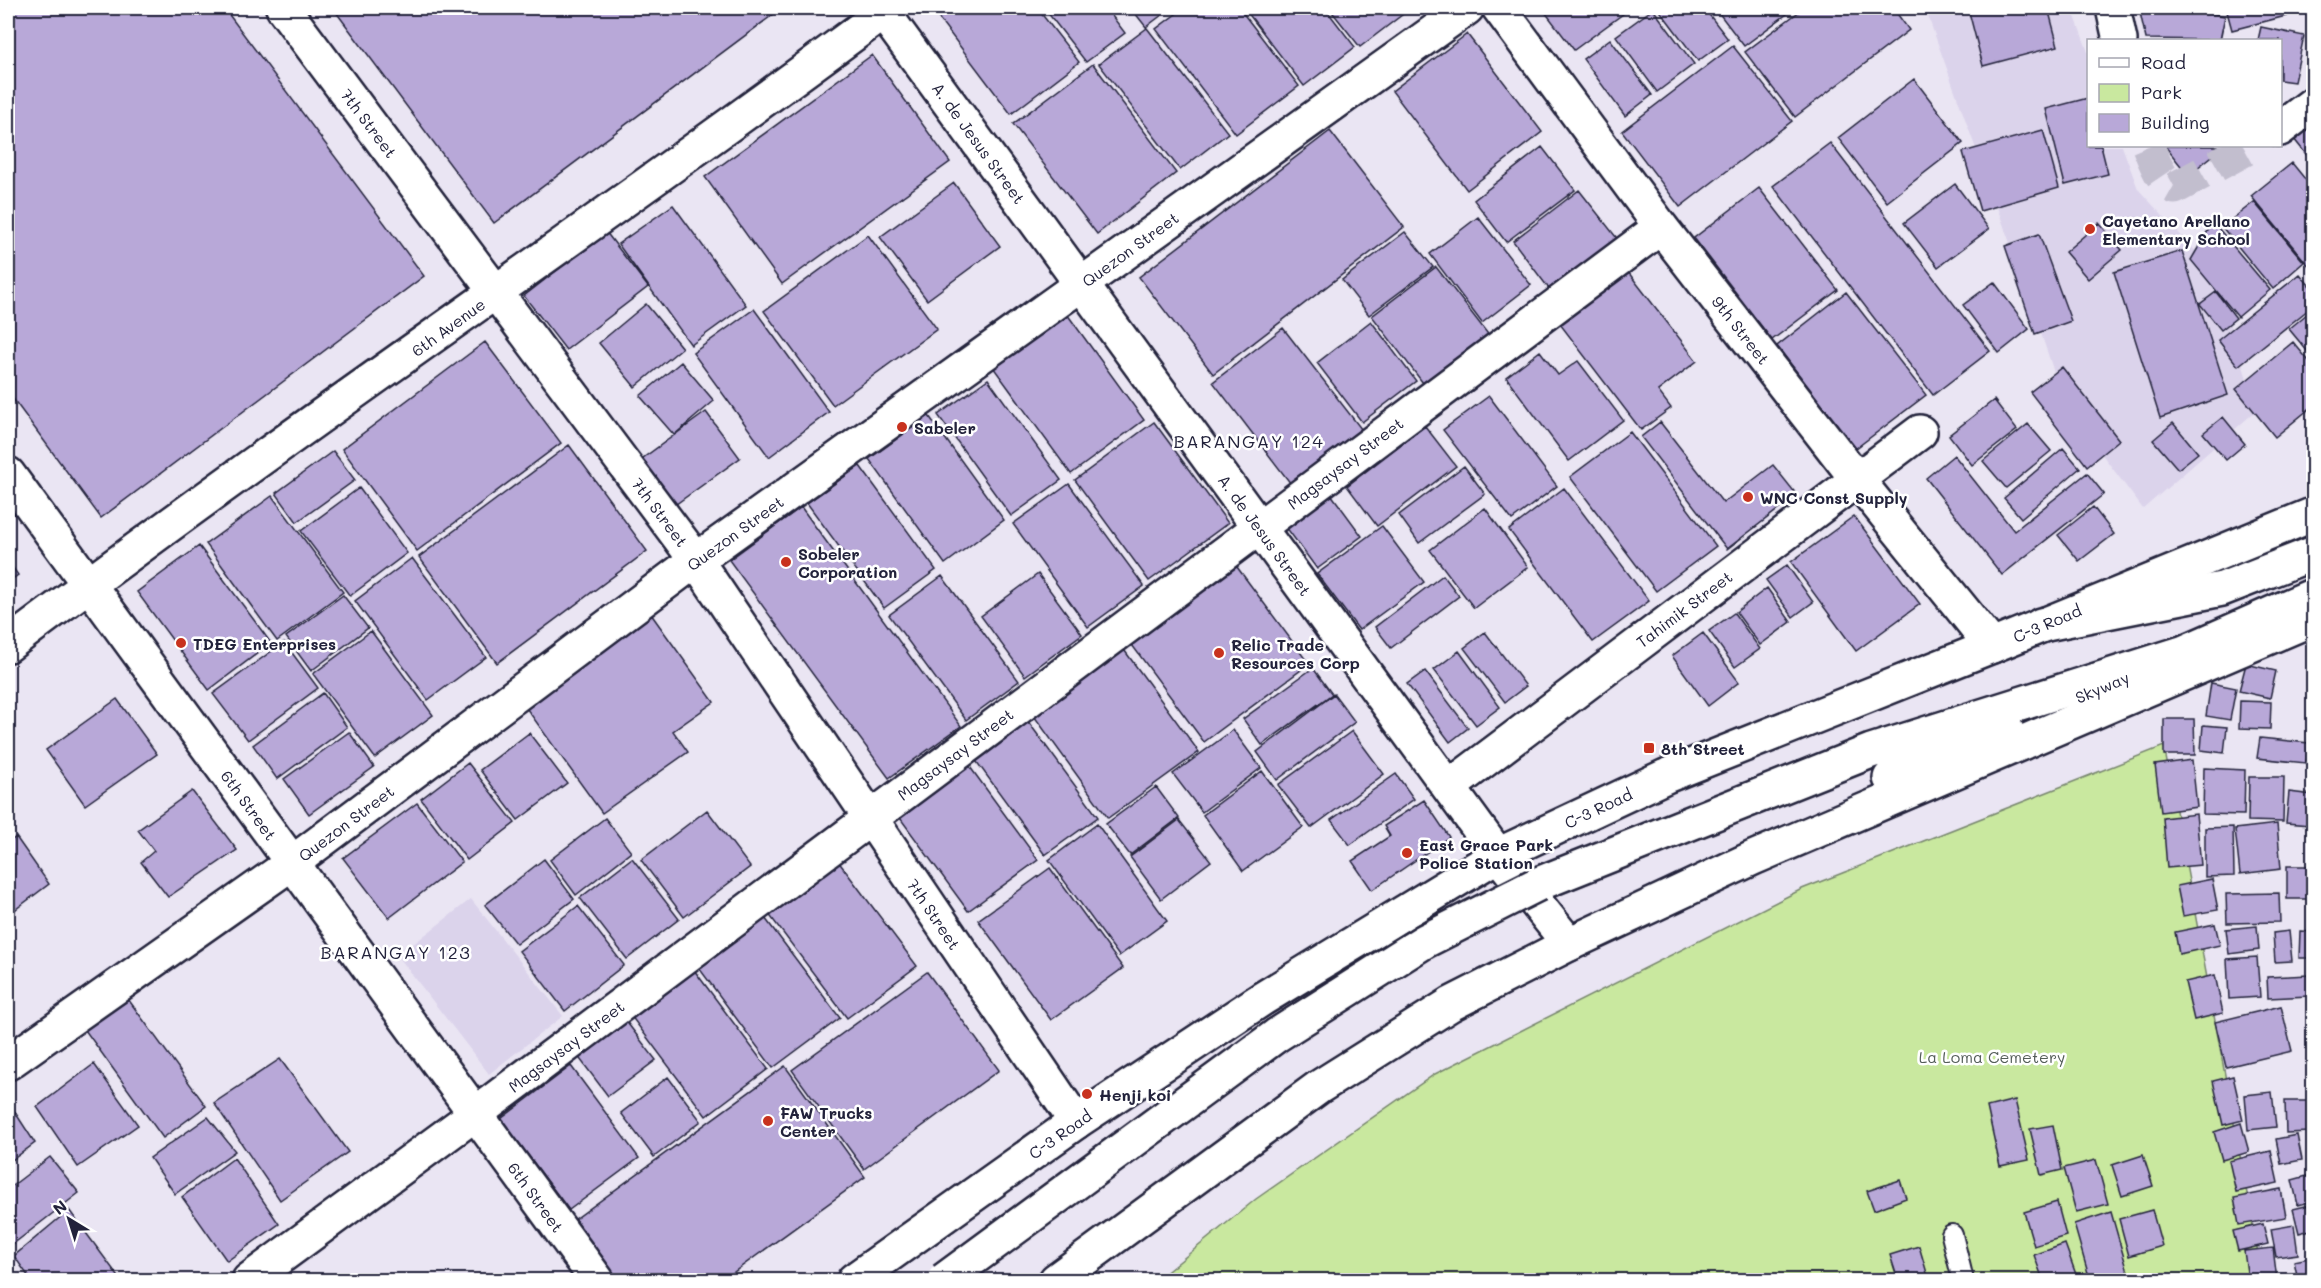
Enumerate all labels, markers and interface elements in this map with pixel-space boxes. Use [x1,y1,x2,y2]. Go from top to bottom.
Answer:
legend [2087,39,2282,147]
text: Road [2141,50,2186,74]
street label: A. de Jesus Street [928,78,1030,208]
text: Park [2141,80,2182,104]
street label: 7th Street [336,84,402,162]
text: Building [2141,110,2209,134]
street label: Quezon Street [1078,207,1182,291]
place label: Cayetano Arellano Elementary School [2102,210,2250,249]
marker: Cayetano Arellano Elementary School [2083,222,2097,236]
street label: 9th Street [1708,291,1774,369]
street label: 6th Avenue [407,293,489,361]
street label: Magsaysay Street [1283,412,1407,514]
place label: Sabeler [914,417,976,438]
marker: Sabeler [895,420,909,434]
district label: BARANGAY 124 [1174,429,1324,453]
street label: A. de Jesus Street [1214,470,1316,600]
street label: 7th Street [627,473,693,551]
place label: WNC Const Supply [1760,487,1908,508]
marker: WNC Const Supply [1741,490,1755,504]
street label: Quezon Street [683,491,787,575]
place label: Sobeler Corporation [798,543,897,582]
marker: Sobeler Corporation [779,555,793,569]
street label: Tahimik Street [1632,566,1736,652]
street label: C-3 Road [2010,599,2084,647]
place label: TDEG Enterprises [193,633,336,654]
place label: Relic Trade Resources Corp [1231,634,1360,673]
marker: TDEG Enterprises [174,636,188,650]
marker: Relic Trade Resources Corp [1212,646,1226,660]
street label: Skyway [2072,666,2132,708]
street label: Magsaysay Street [893,703,1017,805]
place label: 8th Street [1661,738,1745,759]
marker: 8th Street [1642,741,1656,755]
street label: 6th Street [216,766,282,844]
street label: Quezon Street [294,780,398,866]
street label: C-3 Road [1561,783,1635,833]
place label: East Grace Park Police Station [1419,834,1553,873]
marker: East Grace Park Police Station [1400,846,1414,860]
street label: 7th Street [903,875,965,953]
district label: BARANGAY 123 [321,940,471,964]
street label: Magsaysay Street [504,995,628,1097]
park label: La Loma Cemetery [1919,1046,2065,1067]
place label: Henji koi [1099,1084,1172,1105]
marker: Henji koi [1080,1087,1094,1101]
place label: FAW Trucks Center [780,1102,872,1141]
street label: C-3 Road [1024,1105,1096,1163]
marker: FAW Trucks Center [761,1114,775,1128]
street label: 6th Street [503,1158,569,1236]
north arrow [39,1189,99,1249]
text: N [48,1195,71,1219]

